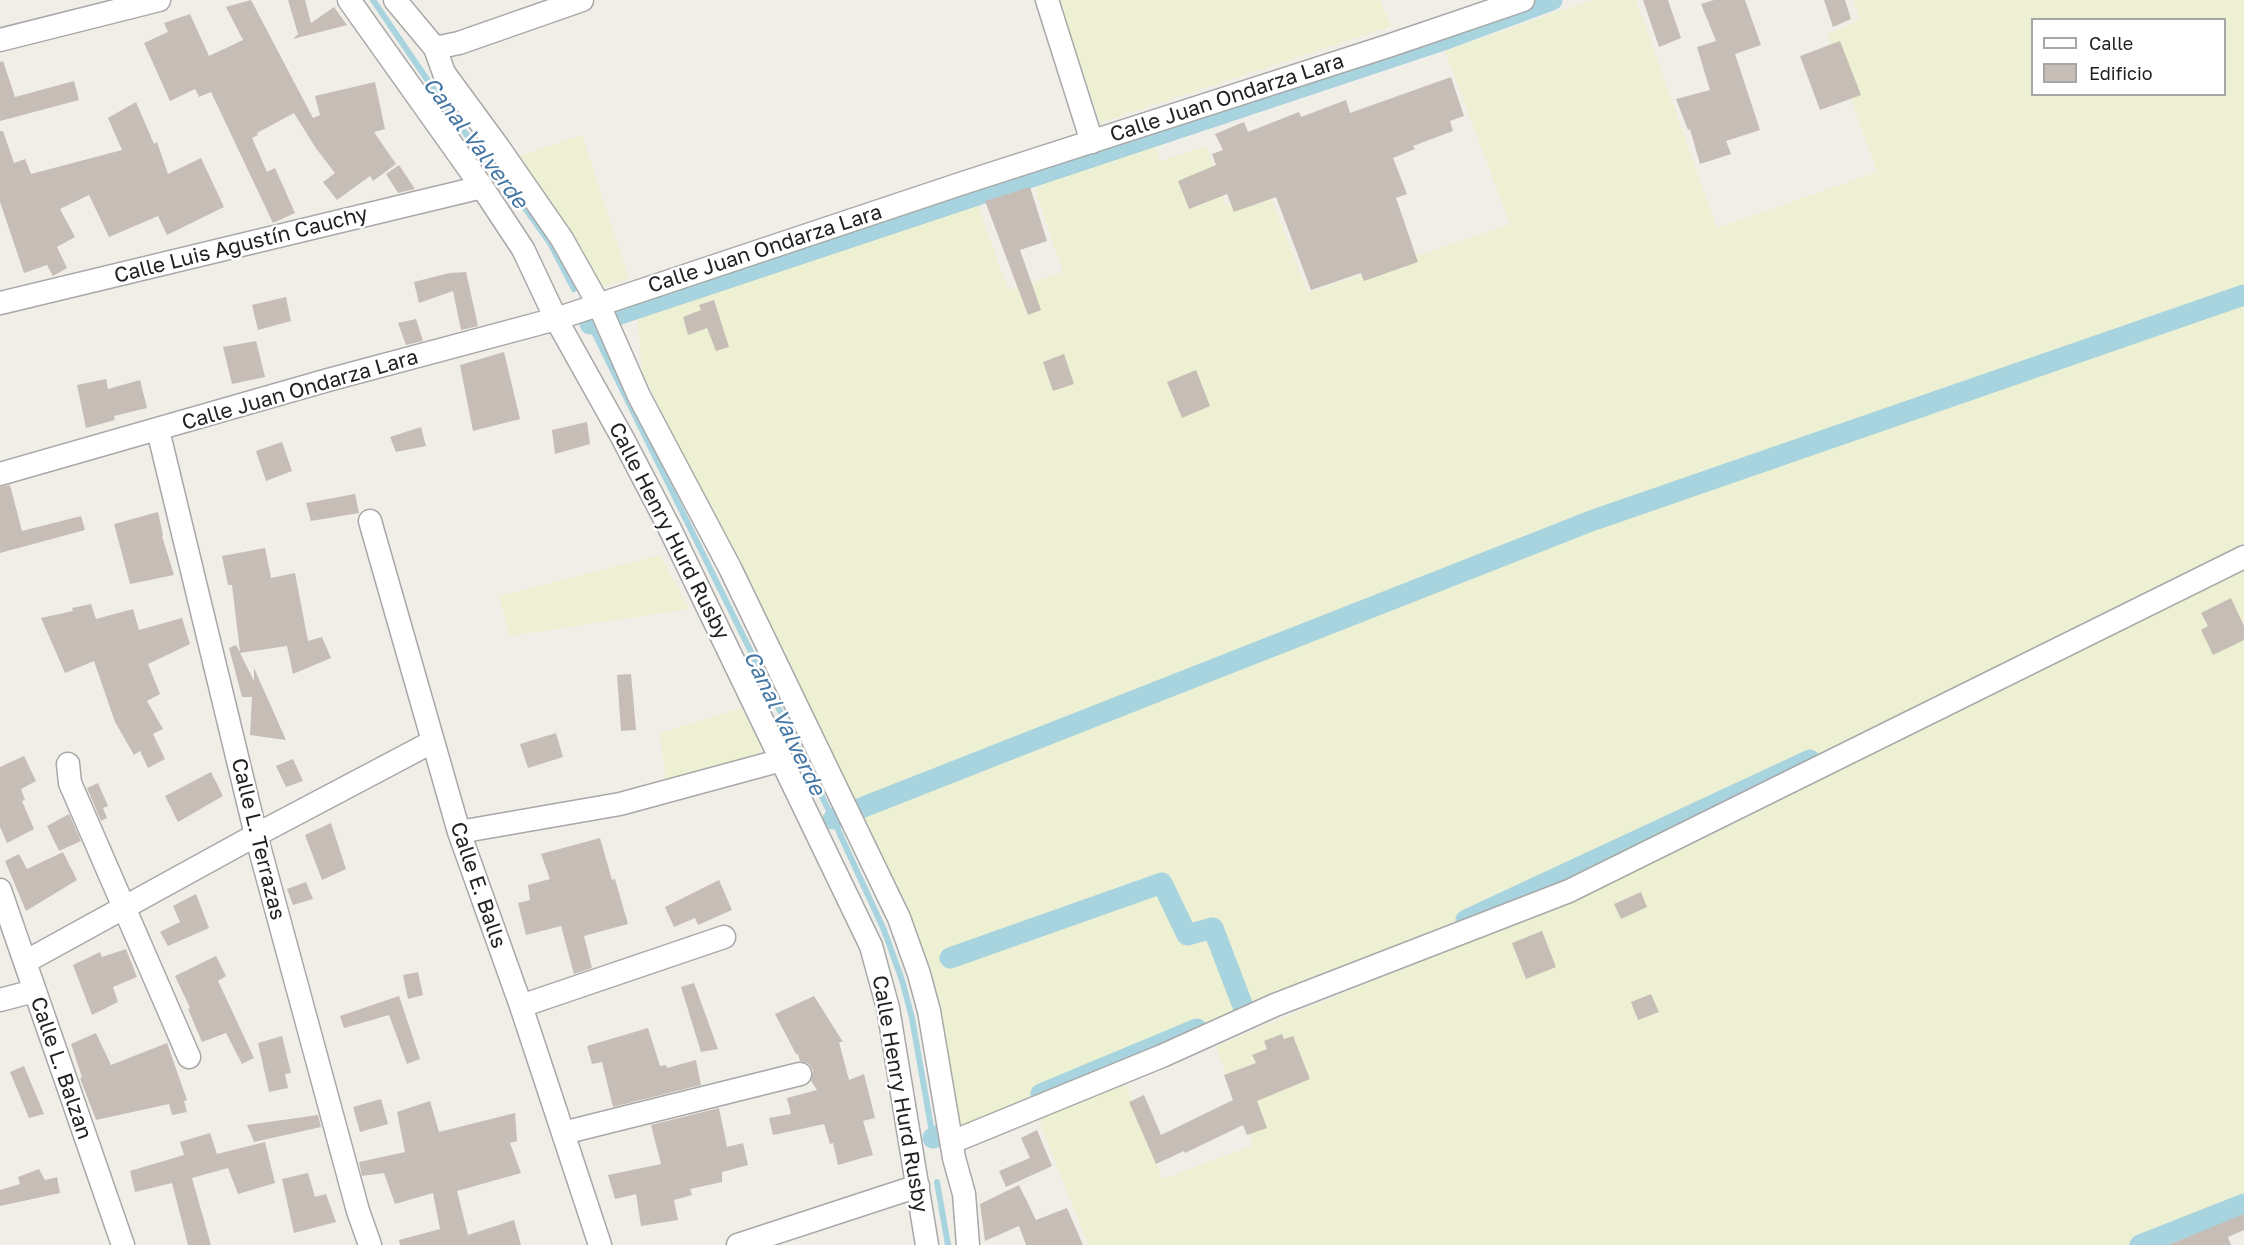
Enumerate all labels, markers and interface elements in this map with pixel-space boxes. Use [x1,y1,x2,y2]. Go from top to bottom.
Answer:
legend [2031,18,2226,96]
text: Calle [2089,32,2133,54]
street label: Calle Juan Ondarza Lara [1107,48,1347,148]
text: Edificio [2089,62,2153,84]
water label: Canal Valverde [417,72,533,214]
street label: Calle Juan Ondarza Lara [645,199,885,299]
street label: Calle Luis Agustín Cauchy [112,201,370,289]
street label: Calle Juan Ondarza Lara [179,344,421,436]
street label: Calle Henry Hurd Rusby [603,418,735,644]
water label: Canal Valverde [738,646,830,800]
street label: Calle L. Terrazas [226,756,290,922]
street label: Calle E. Balls [445,819,511,951]
street label: Calle Henry Hurd Rusby [867,973,933,1215]
street label: Calle L. Balzan [25,993,97,1143]

